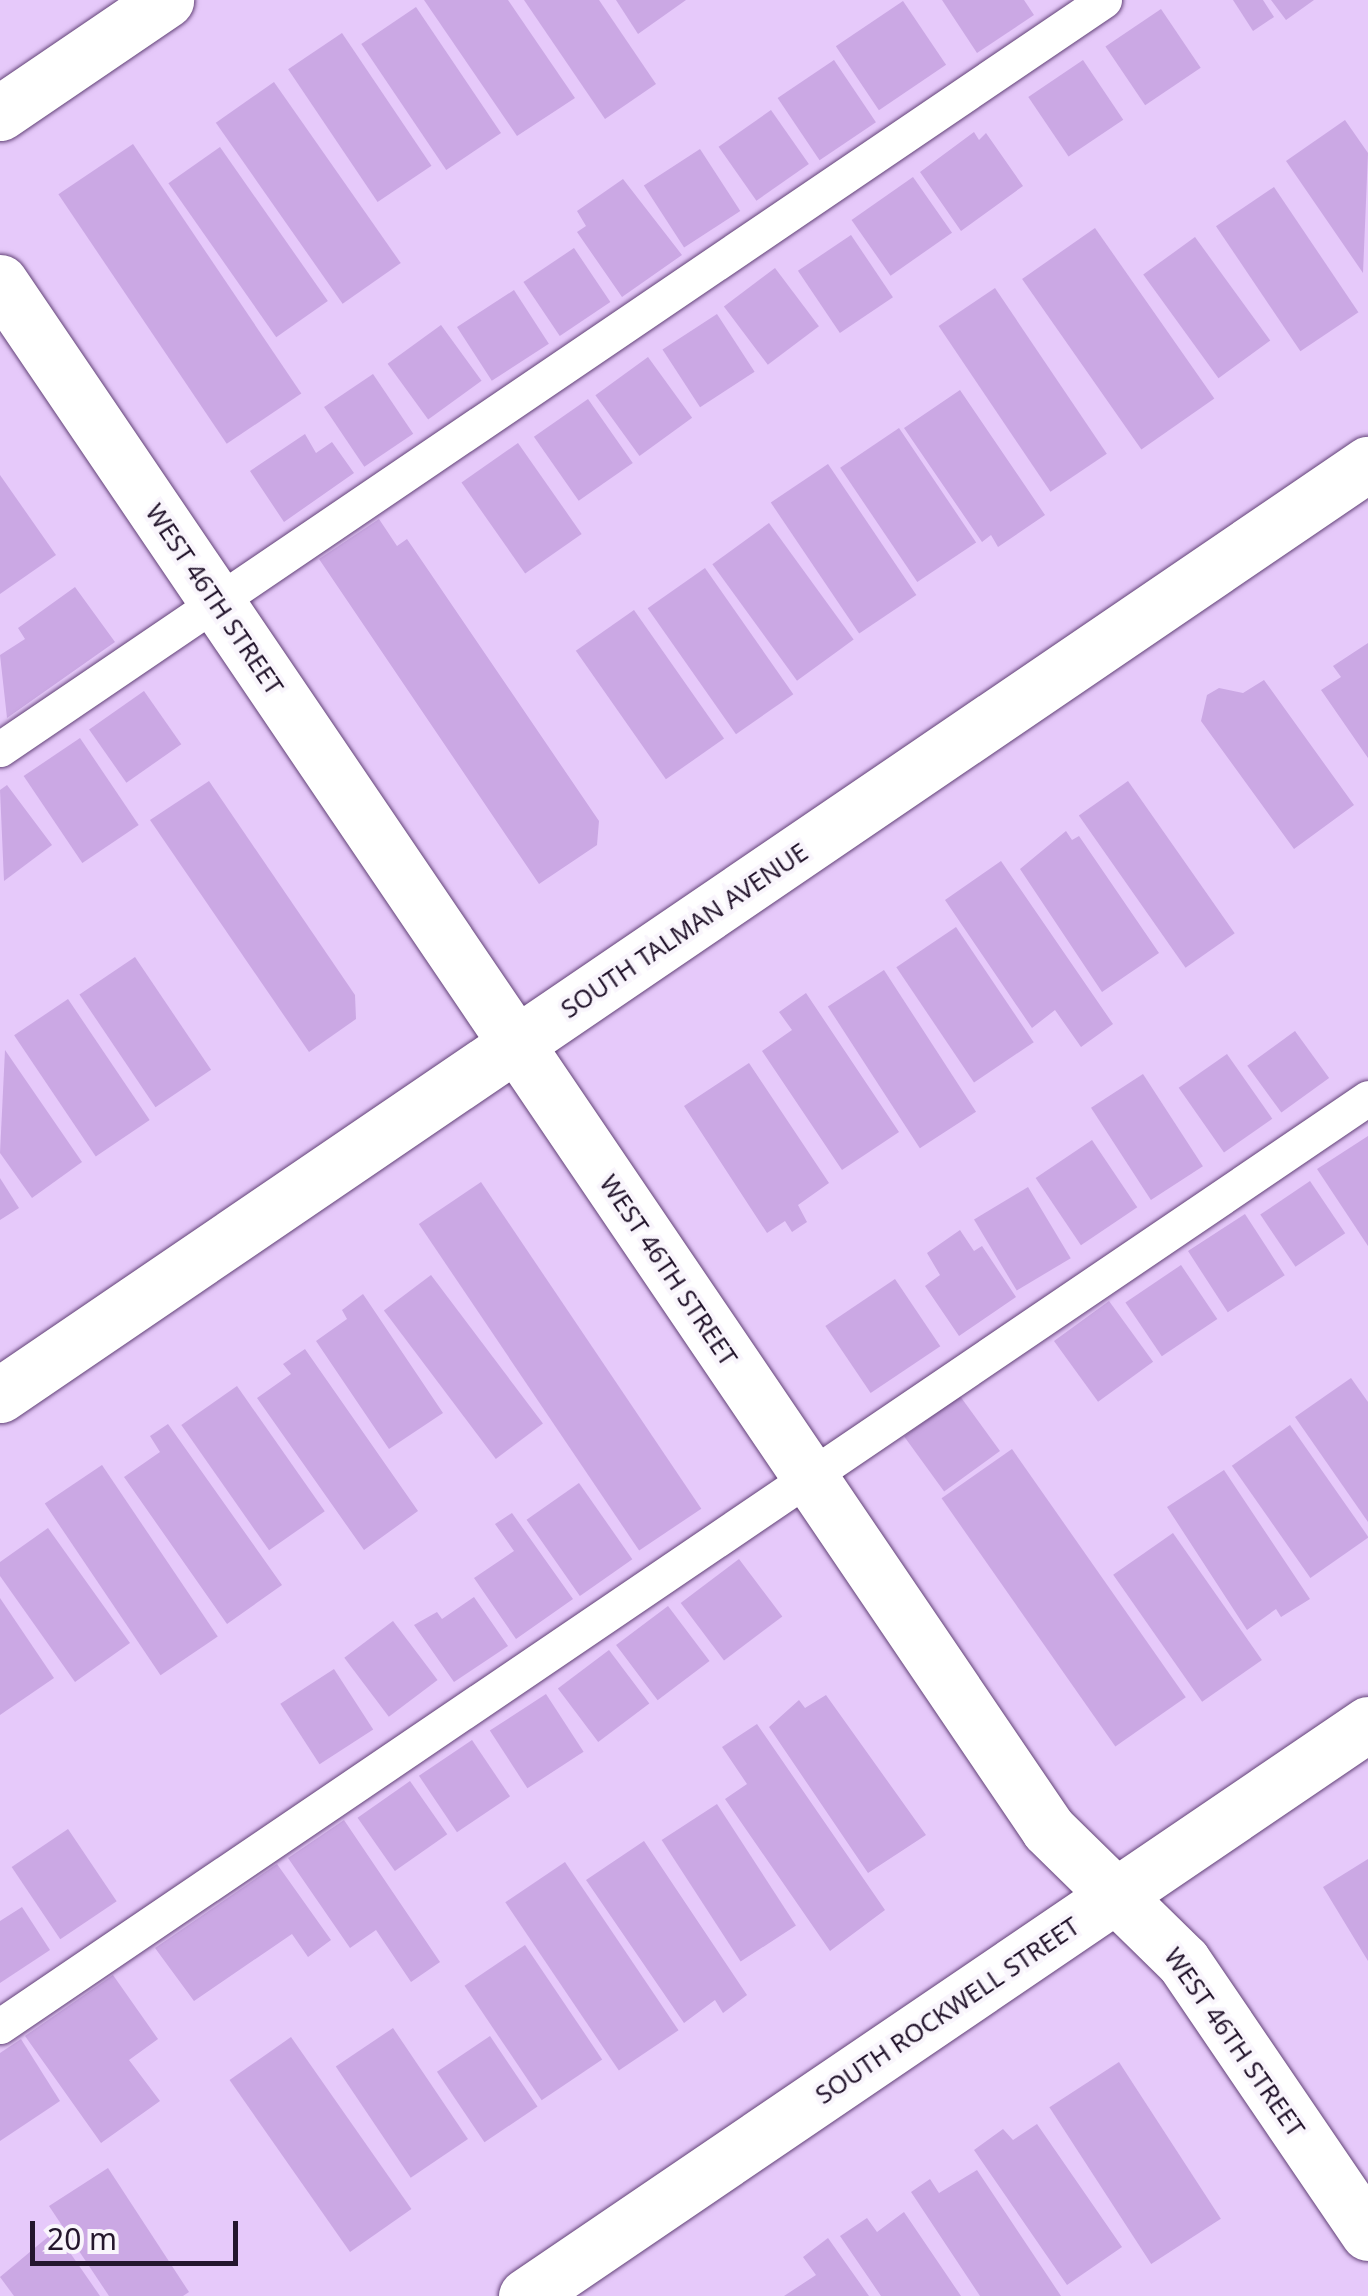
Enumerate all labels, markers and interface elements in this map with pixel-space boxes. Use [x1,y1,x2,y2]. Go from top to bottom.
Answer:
street label: WEST 46TH STREET [140,498,290,700]
street label: SOUTH TALMAN AVENUE [555,836,813,1024]
street label: WEST 46TH STREET [594,1169,744,1371]
street label: SOUTH ROCKWELL STREET [809,1910,1085,2110]
street label: WEST 46TH STREET [1159,1942,1311,2142]
scale bar [35,2201,242,2263]
text: 20 m [47,2218,117,2259]

